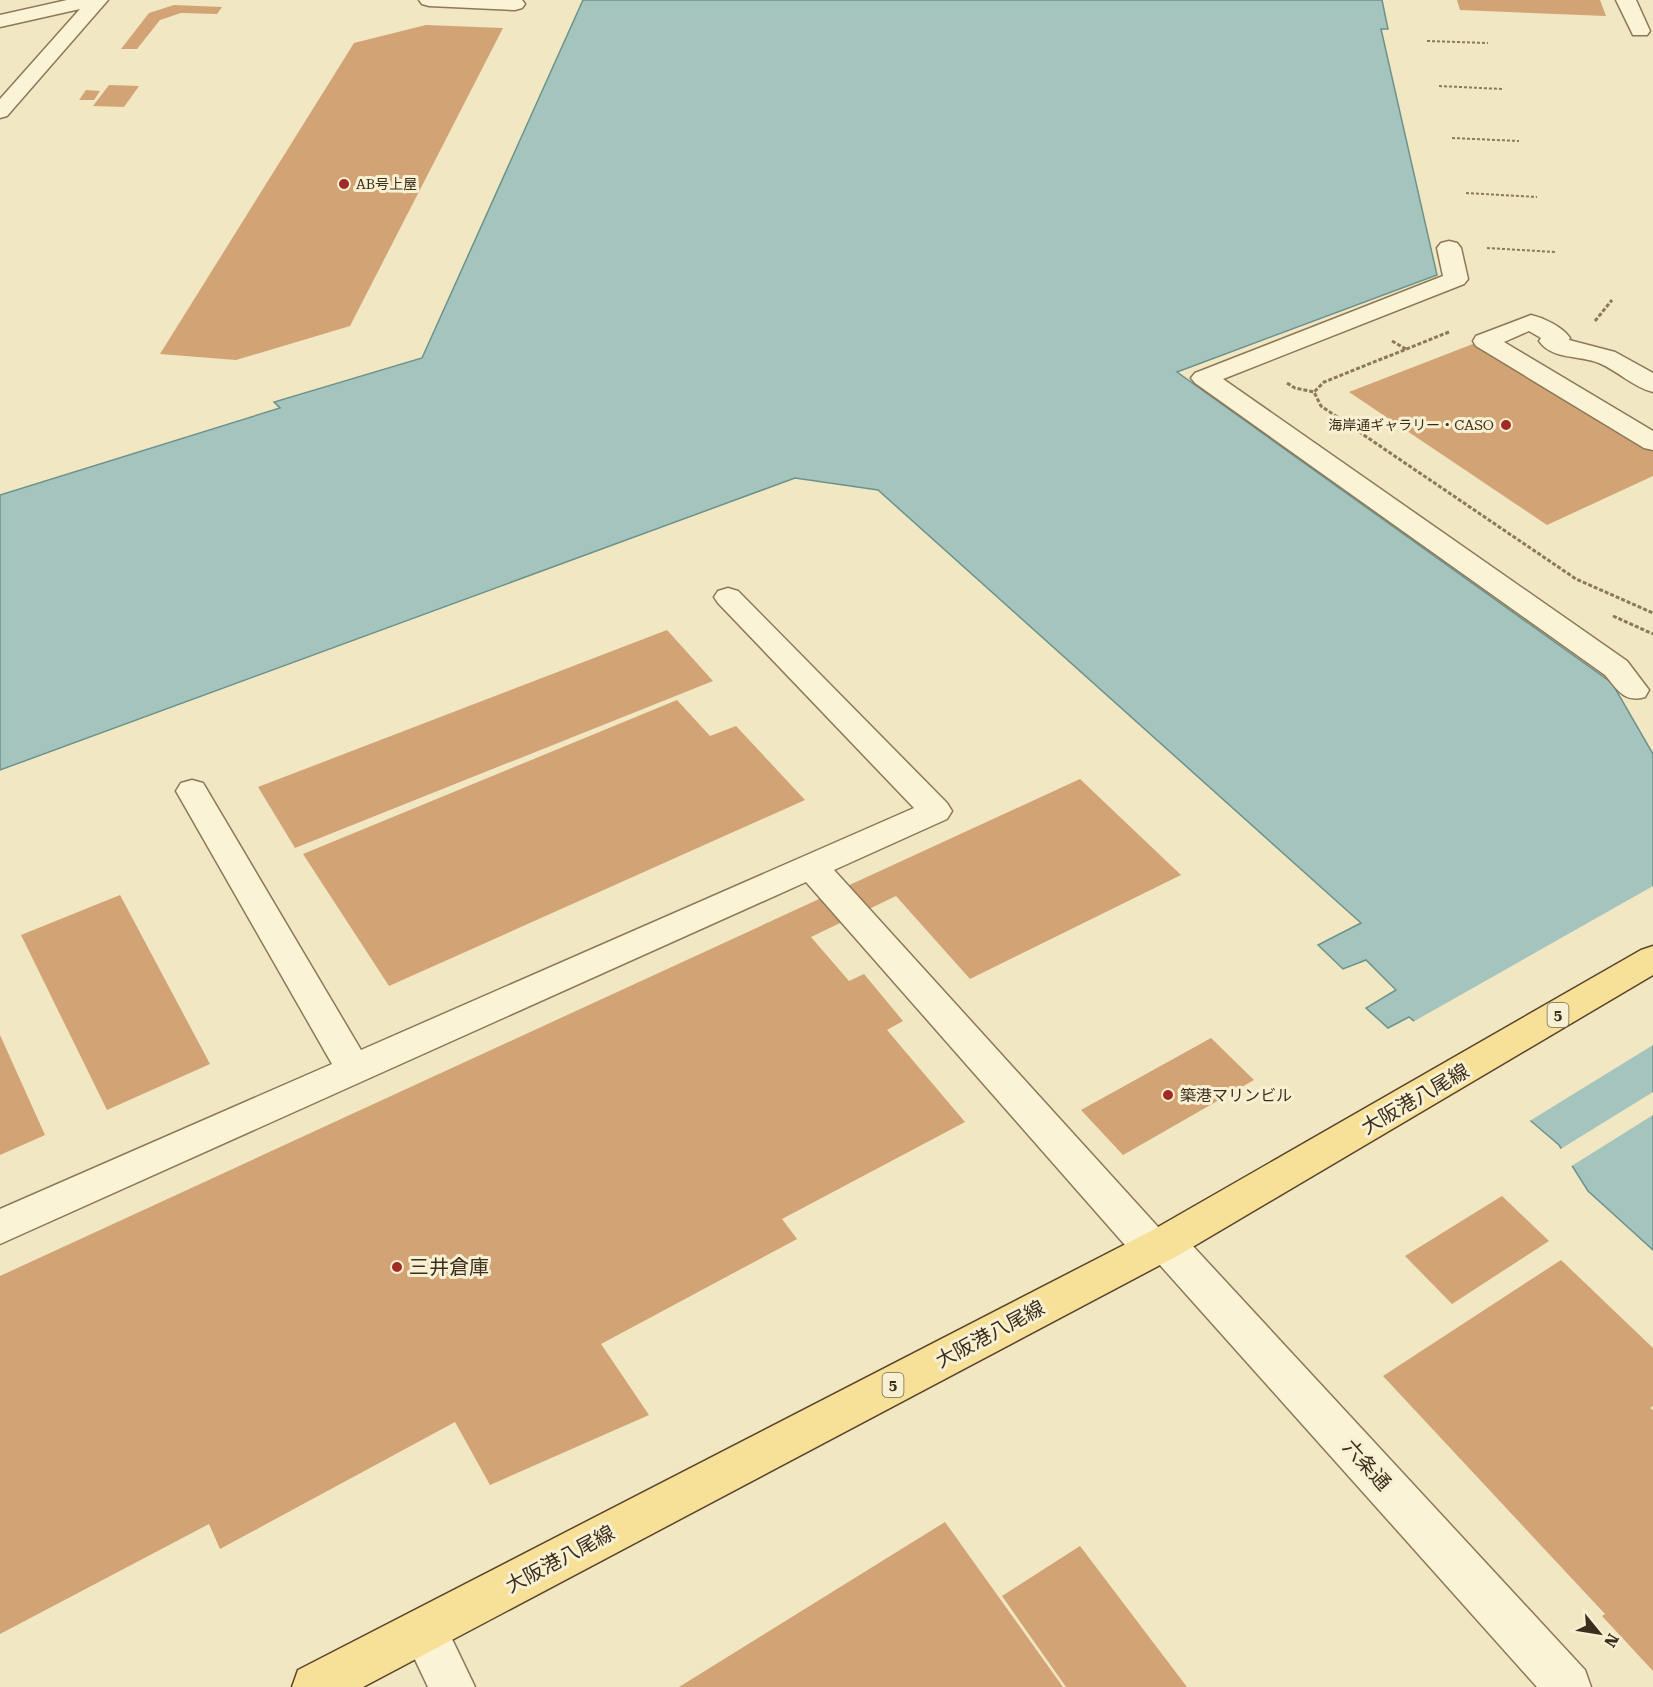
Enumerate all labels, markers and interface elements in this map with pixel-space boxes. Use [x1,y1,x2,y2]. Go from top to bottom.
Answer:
place label: AB号上屋 [356,176,417,192]
marker: AB号上屋 [337,177,351,191]
place label: 海岸通ギャラリー・CASO [1328,417,1494,433]
marker: 海岸通ギャラリー・CASO [1499,418,1513,432]
road number: 5 [1548,1003,1568,1027]
street label: 大阪港八尾線 [1357,1059,1473,1139]
place label: 築港マリンビル [1180,1086,1292,1105]
marker: 築港マリンビル [1161,1088,1175,1102]
place label: 三井倉庫 [409,1255,489,1279]
marker: 三井倉庫 [390,1260,404,1274]
street label: 大阪港八尾線 [931,1295,1049,1373]
road number: 5 [882,1373,904,1397]
street label: 六条通 [1338,1435,1396,1495]
street label: 大阪港八尾線 [501,1520,619,1598]
north arrow [1569,1603,1629,1663]
text: N [1600,1630,1623,1650]

